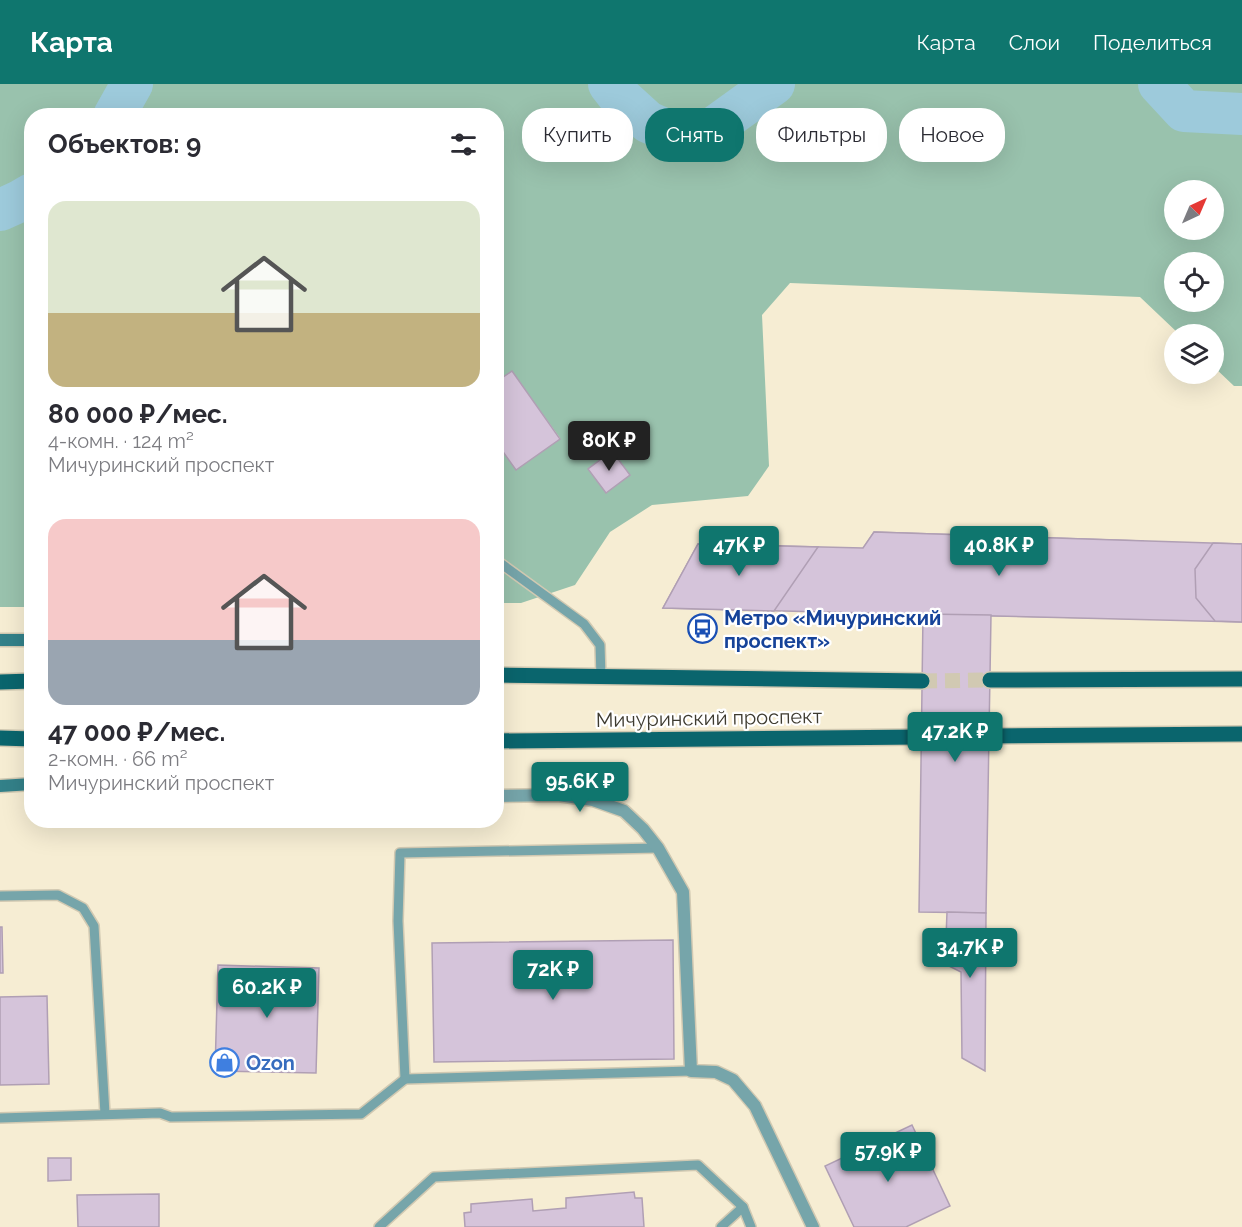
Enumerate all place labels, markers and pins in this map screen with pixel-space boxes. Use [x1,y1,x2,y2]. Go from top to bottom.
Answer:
pin: 80K ₽ [567,421,651,472]
pin: 47K ₽ [697,526,781,577]
pin: 40.8K ₽ [944,526,1054,577]
place label: Метро «Мичуринский проспект» [724,606,941,653]
bus stop icon: Метро «Мичуринский проспект» [687,613,719,645]
pin: 47.2K ₽ [900,712,1010,763]
pin: 95.6K ₽ [525,762,635,813]
pin: 34.7K ₽ [915,928,1025,979]
pin: 72K ₽ [511,950,595,1001]
pin: 60.2K ₽ [212,968,322,1019]
shop icon: Ozon [209,1047,241,1079]
place label: Ozon [246,1051,295,1075]
pin: 57.9K ₽ [833,1132,943,1183]

